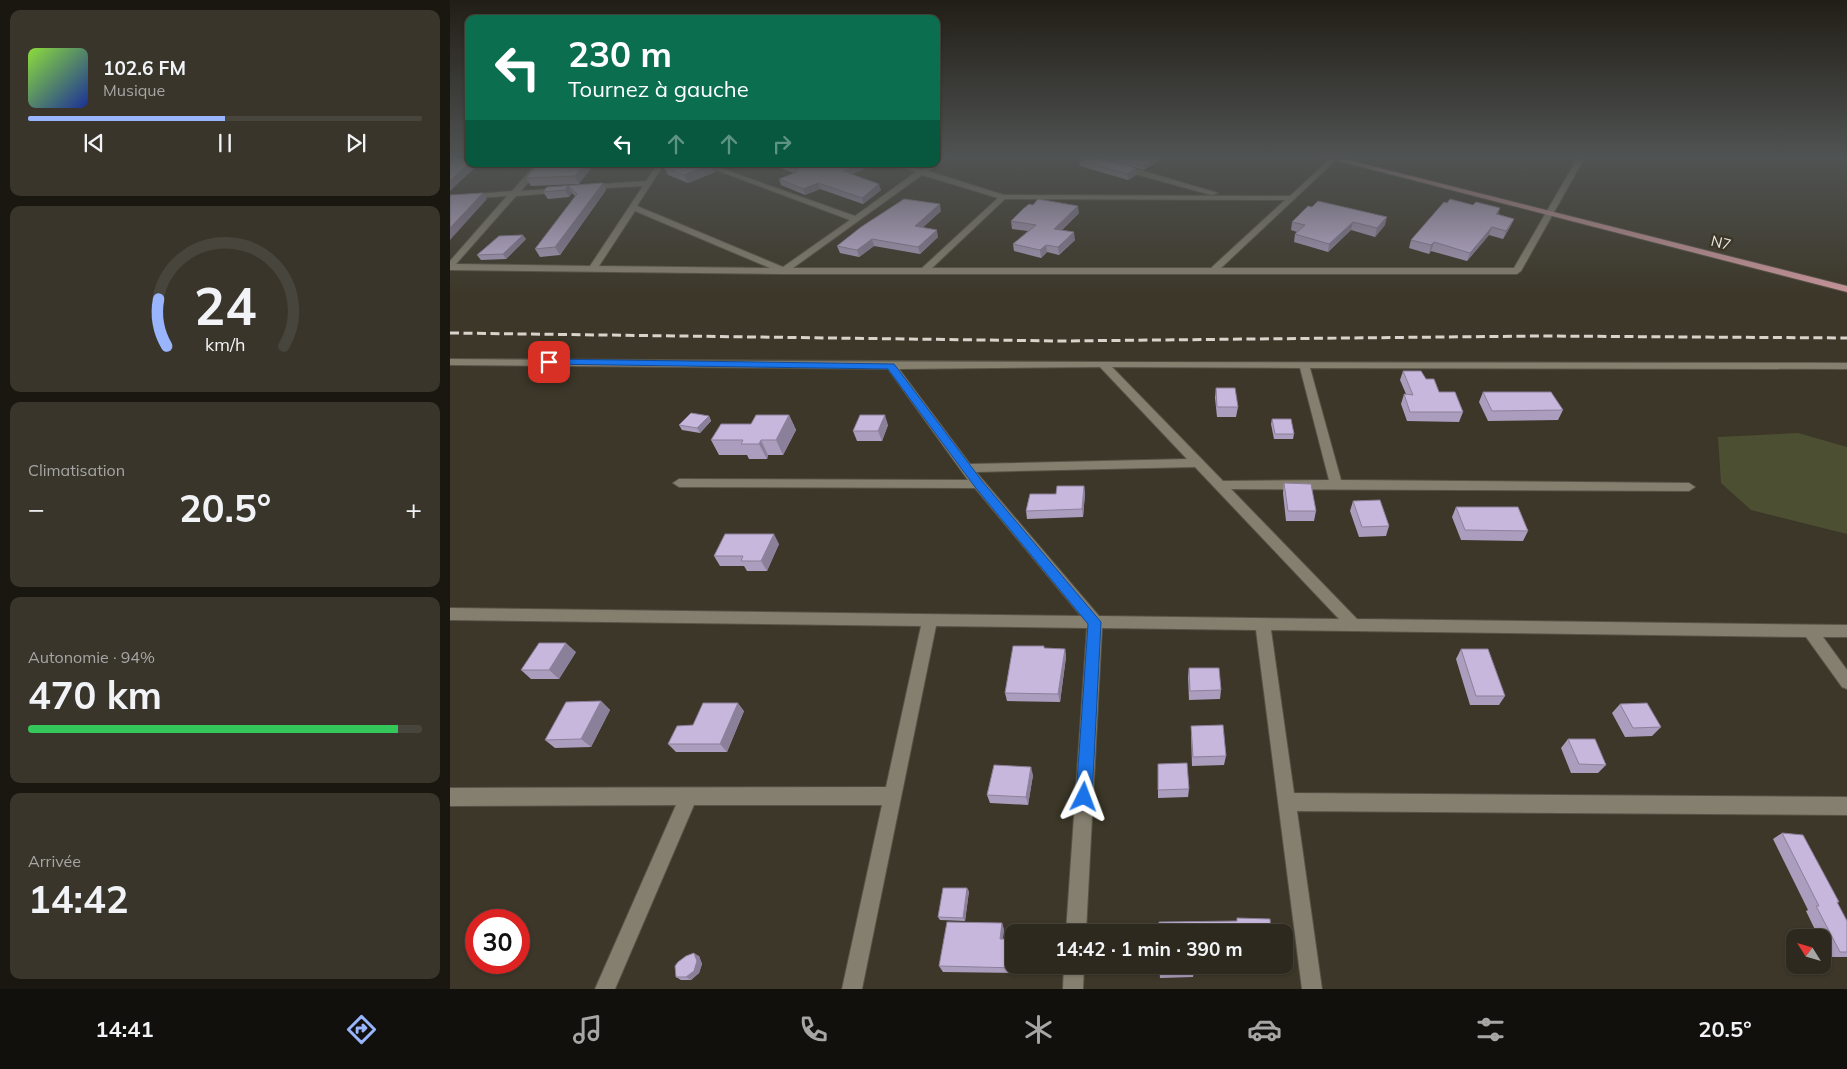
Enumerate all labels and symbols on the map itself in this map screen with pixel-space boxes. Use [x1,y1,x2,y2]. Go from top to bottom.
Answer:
street label: N7 [1709,231,1733,254]
pin [528,341,570,383]
position arrow [1057,770,1109,822]
speed limit sign: 30 [465,909,530,974]
north arrow [1786,929,1831,974]

